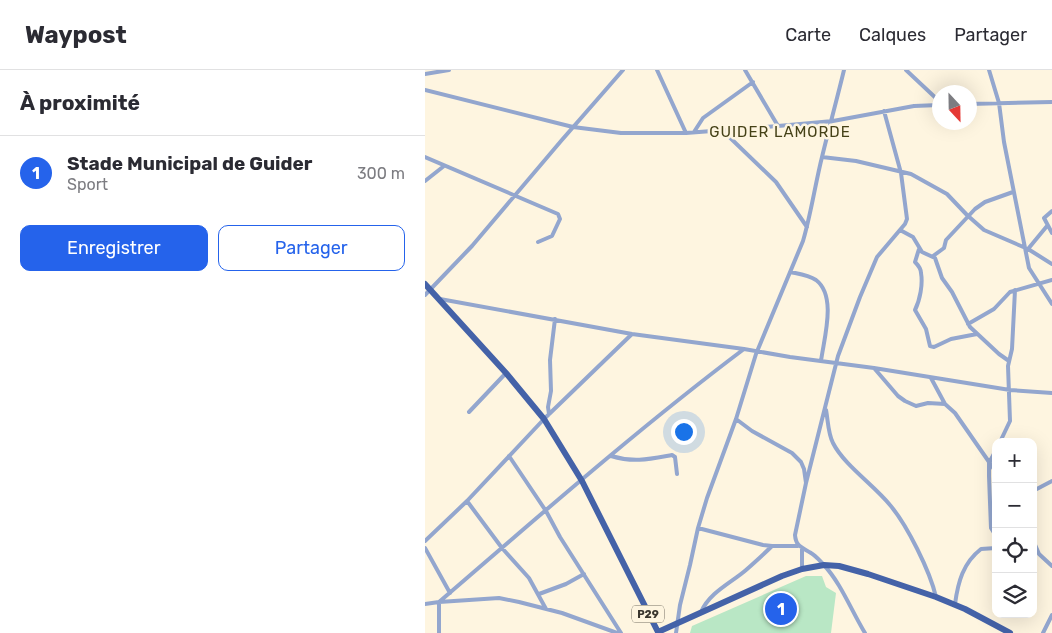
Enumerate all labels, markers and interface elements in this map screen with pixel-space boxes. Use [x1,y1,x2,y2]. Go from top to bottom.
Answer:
text: Waypost [25,21,127,49]
text: Carte [785,24,831,46]
text: Calques [859,24,926,46]
text: Partager [954,24,1027,46]
north arrow [932,85,977,130]
text: À proximité [20,90,140,115]
district label: GUIDER LAMORDE [709,123,851,141]
text: Stade Municipal de Guider [67,152,312,175]
text: 1 [32,164,40,183]
text: 300 m [357,164,405,183]
text: Sport [67,175,108,194]
button: Enregistrer [20,225,208,271]
button: Partager [218,225,405,271]
your location [671,419,697,445]
map controls [992,438,1037,618]
button: + [992,438,1037,483]
button: − [992,483,1037,528]
button: locate [992,528,1037,573]
button: layers [992,573,1037,618]
pin: 1 [765,590,797,628]
road number: P29 [632,606,664,622]

